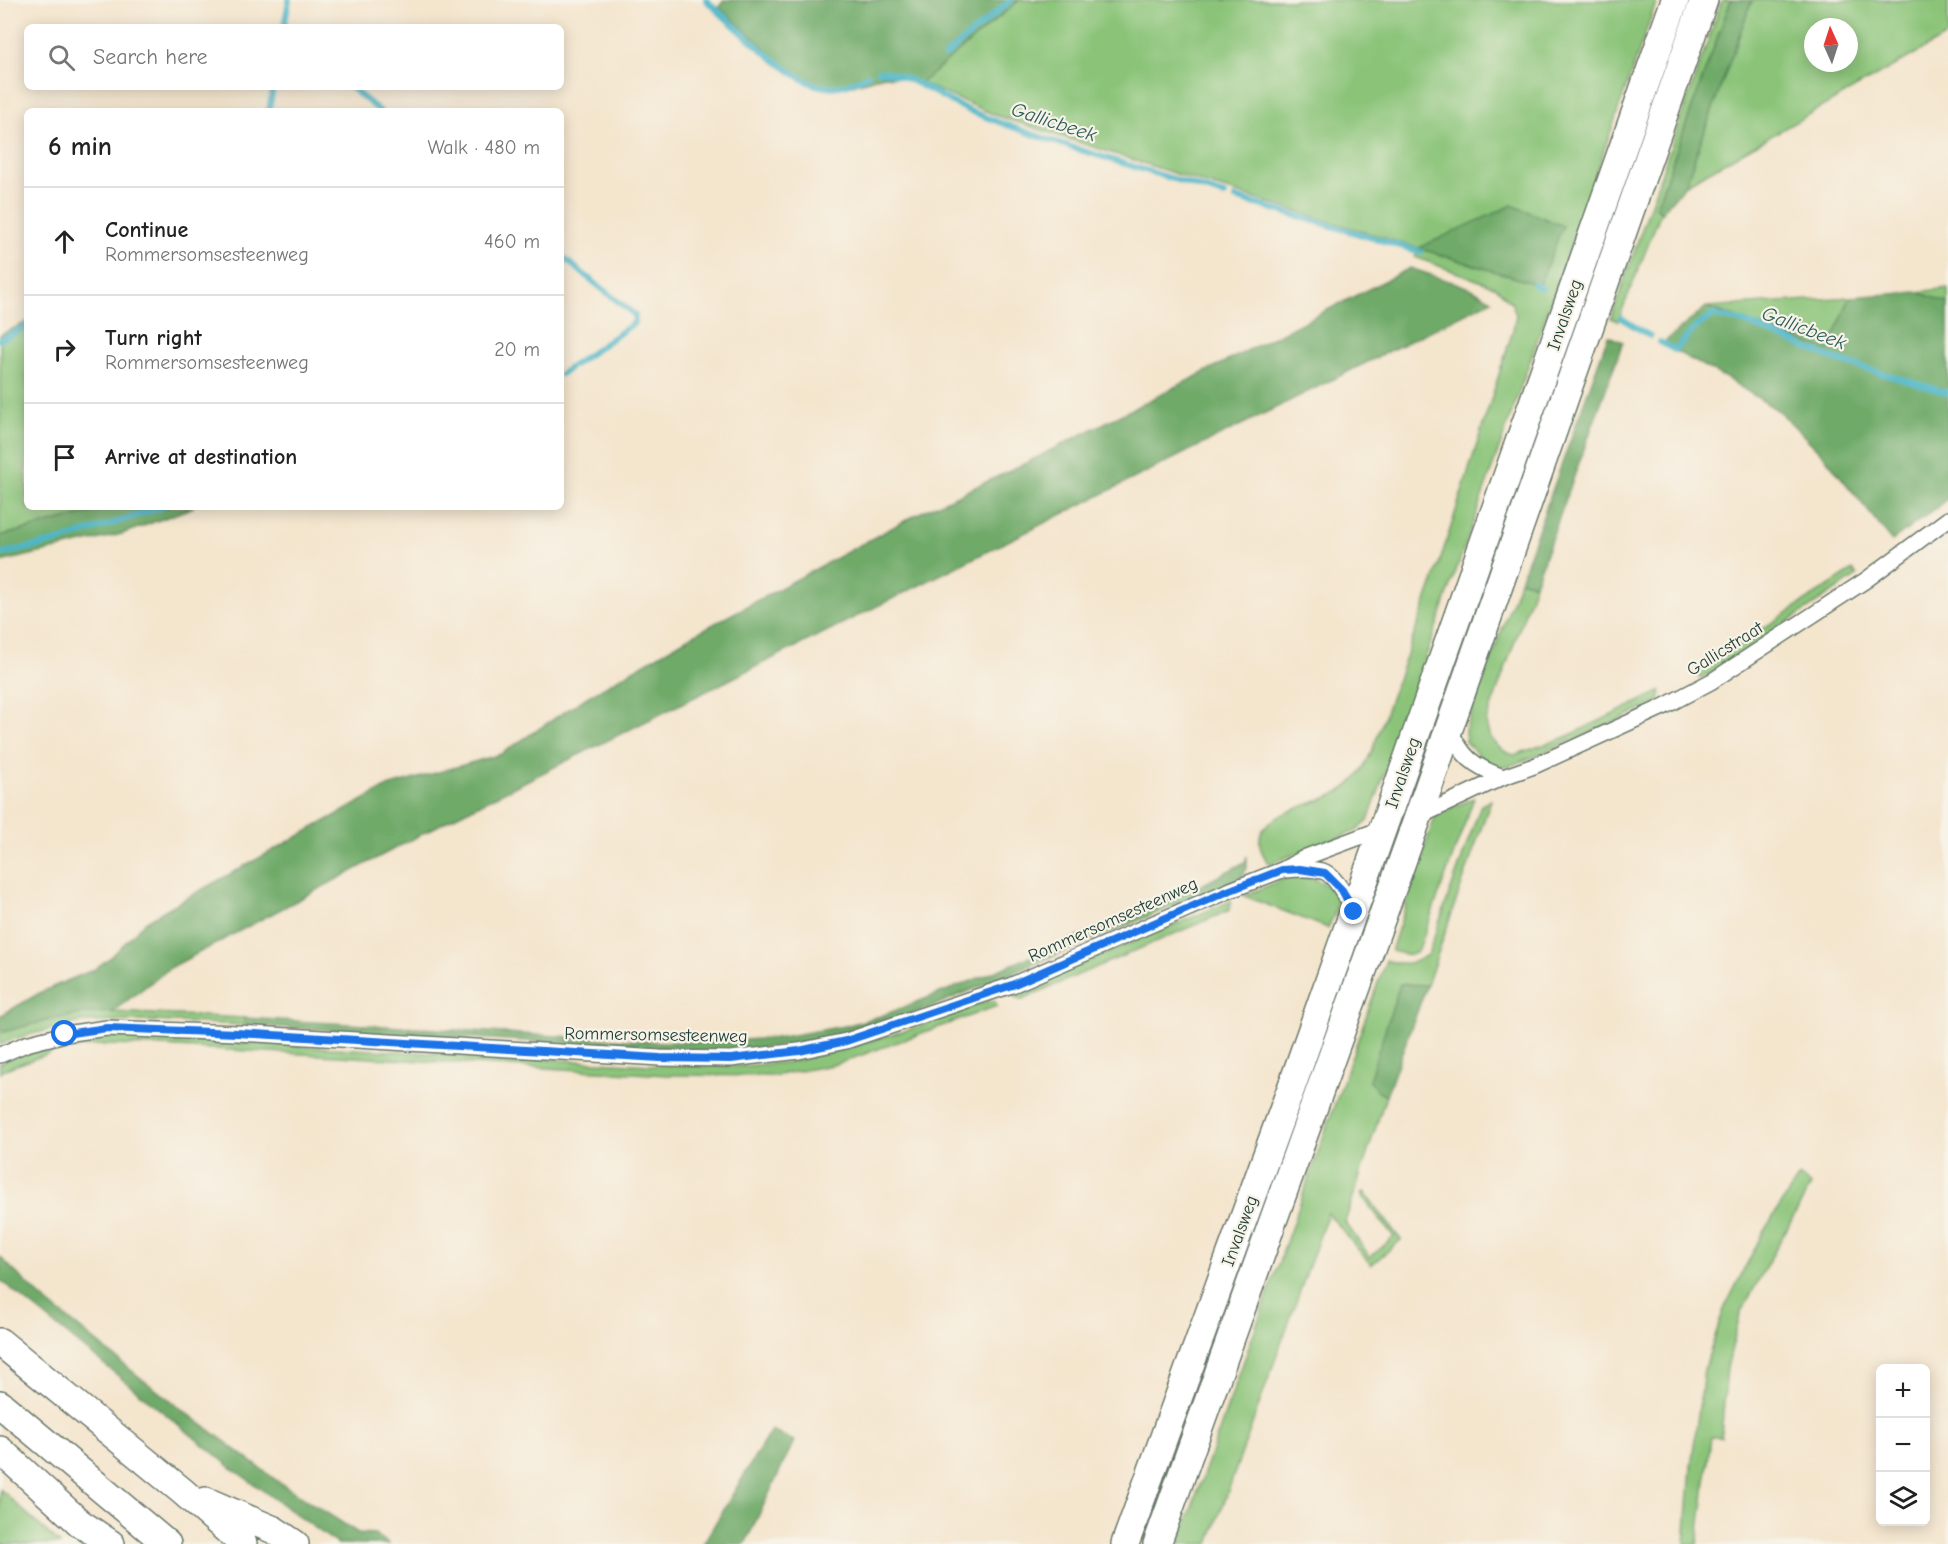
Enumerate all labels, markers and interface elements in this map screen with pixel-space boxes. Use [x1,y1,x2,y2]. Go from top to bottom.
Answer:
north arrow [1804,18,1858,72]
search box [24,24,564,90]
icon: search [45,41,78,74]
text: Search here [93,44,208,70]
water label: Gallicbeek [1009,97,1100,147]
text: 6 min [48,132,112,162]
text: Walk · 480 m [427,136,540,159]
text: Continue [105,217,188,243]
icon: ahead [48,225,81,258]
text: 460 m [484,230,540,253]
text: Rommersomsesteenweg [105,243,309,266]
street label: Invalsweg [1543,277,1587,353]
water label: Gallicbeek [1759,301,1849,355]
text: Turn right [105,325,202,351]
icon: right [48,333,81,366]
text: 20 m [494,338,540,361]
text: Rommersomsesteenweg [105,351,309,374]
icon: arrive [48,441,81,474]
text: Arrive at destination [105,444,297,470]
street label: Gallicstraat [1683,617,1768,681]
street label: Invalsweg [1381,735,1425,811]
street label: Rommersomsesteenweg [1025,873,1201,967]
route end [1340,898,1366,924]
route start [51,1020,77,1046]
street label: Rommersomsesteenweg [564,1023,748,1047]
street label: Invalsweg [1217,1193,1263,1269]
map controls [1876,1364,1930,1526]
button: + [1876,1364,1930,1418]
button: − [1876,1418,1930,1472]
button: layers [1876,1472,1930,1526]

